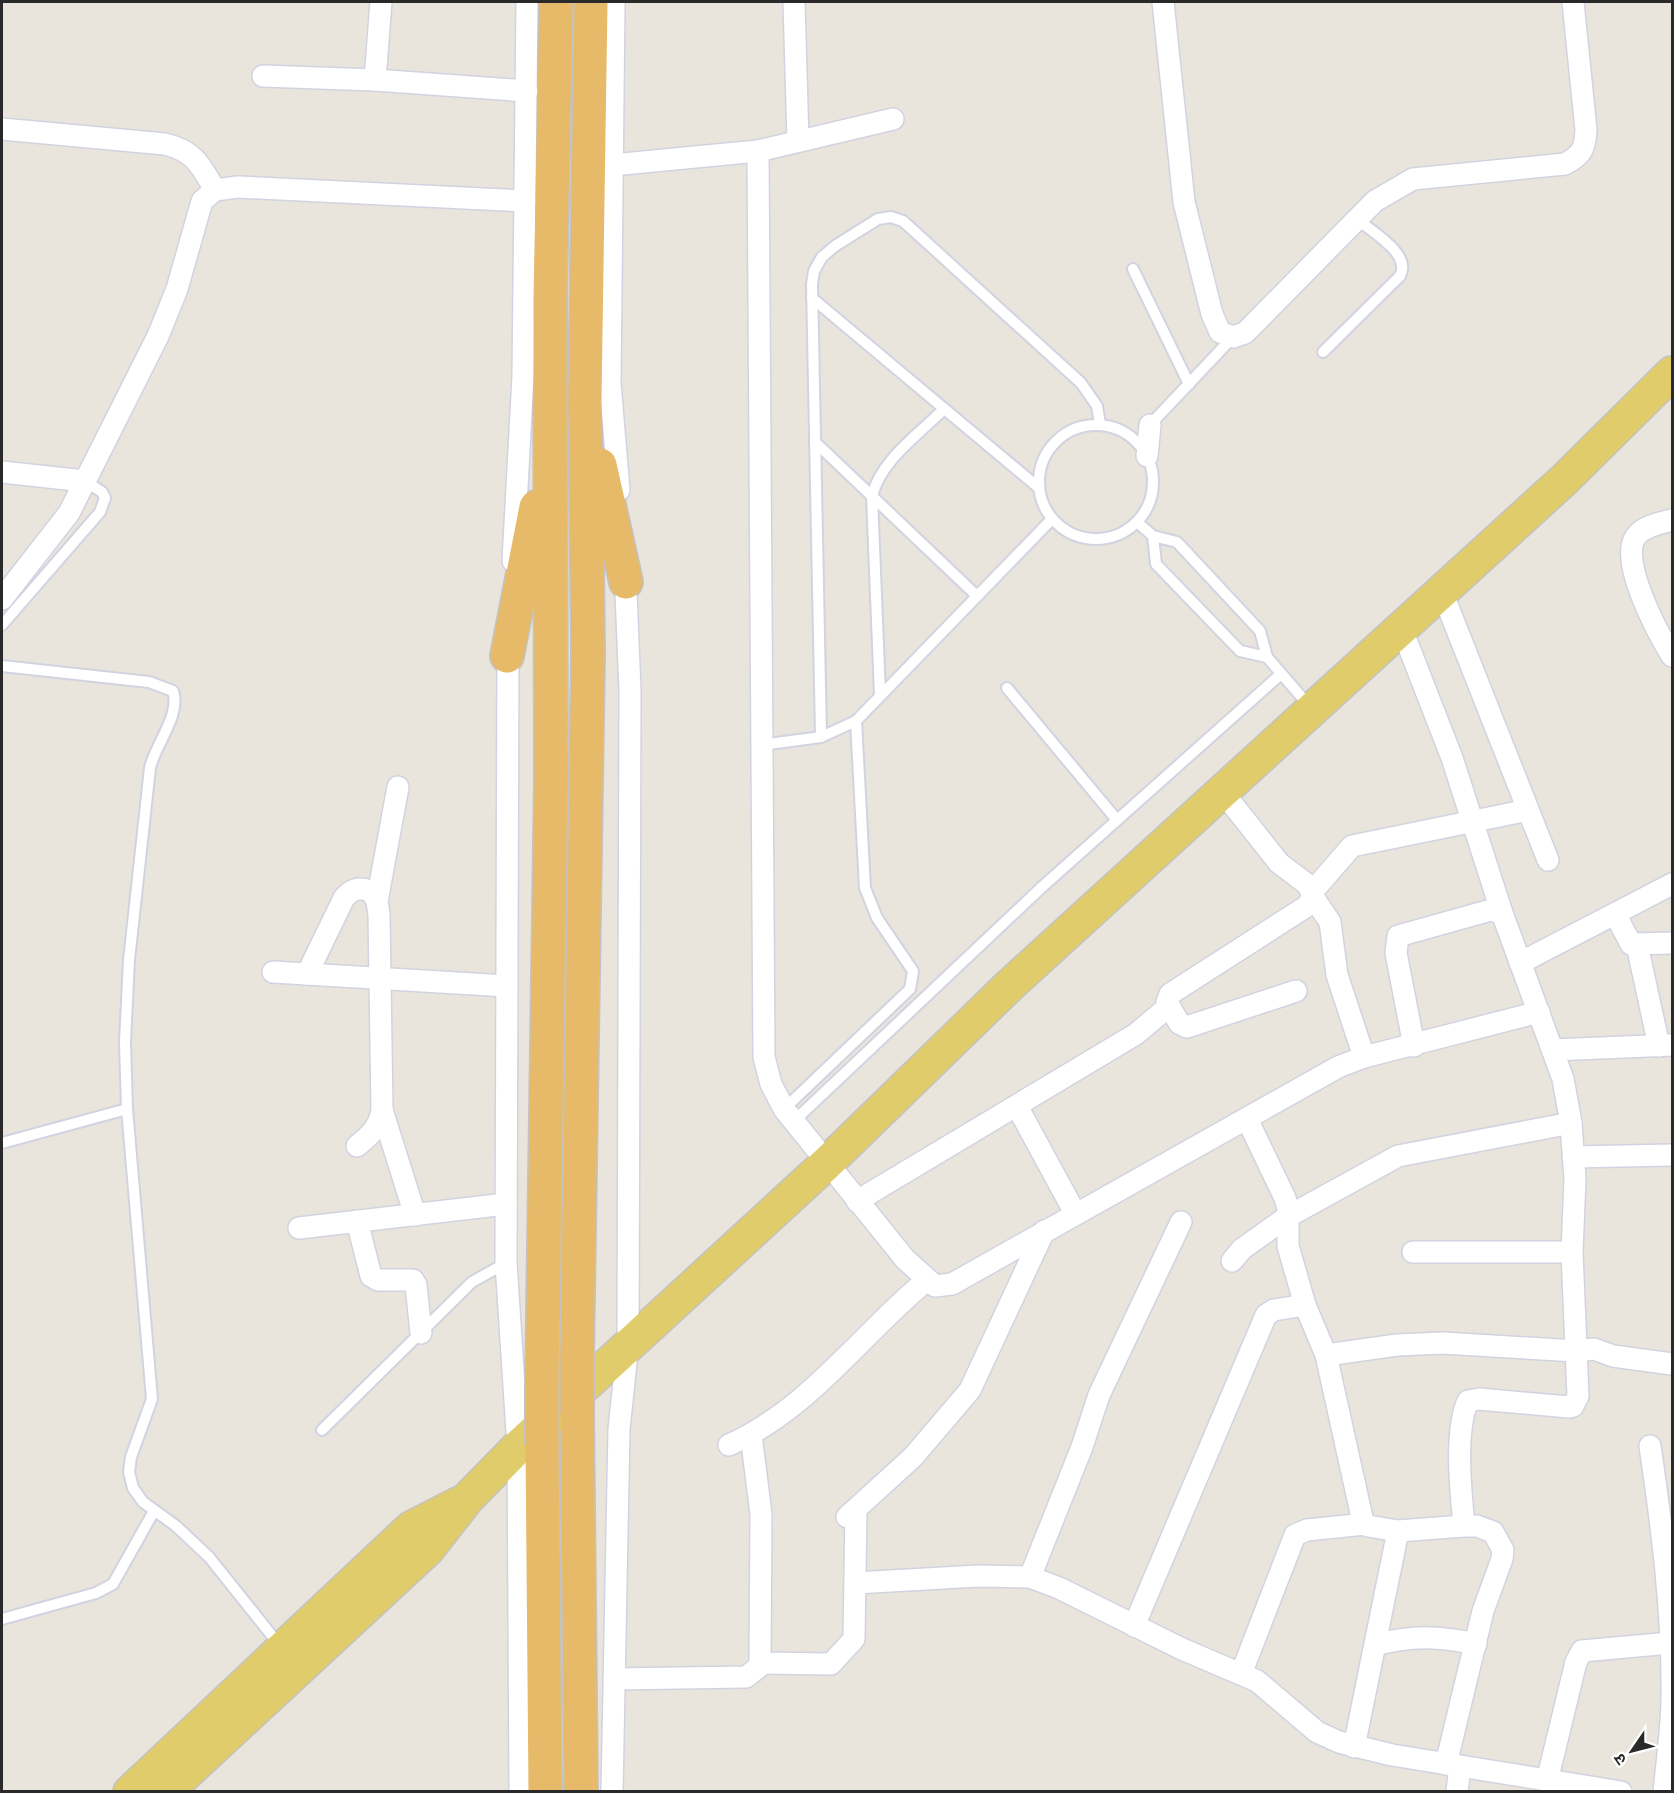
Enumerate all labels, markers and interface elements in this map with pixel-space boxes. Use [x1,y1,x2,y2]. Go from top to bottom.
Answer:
north arrow [1602,1721,1662,1781]
text: उ [1608,1750,1630,1769]

